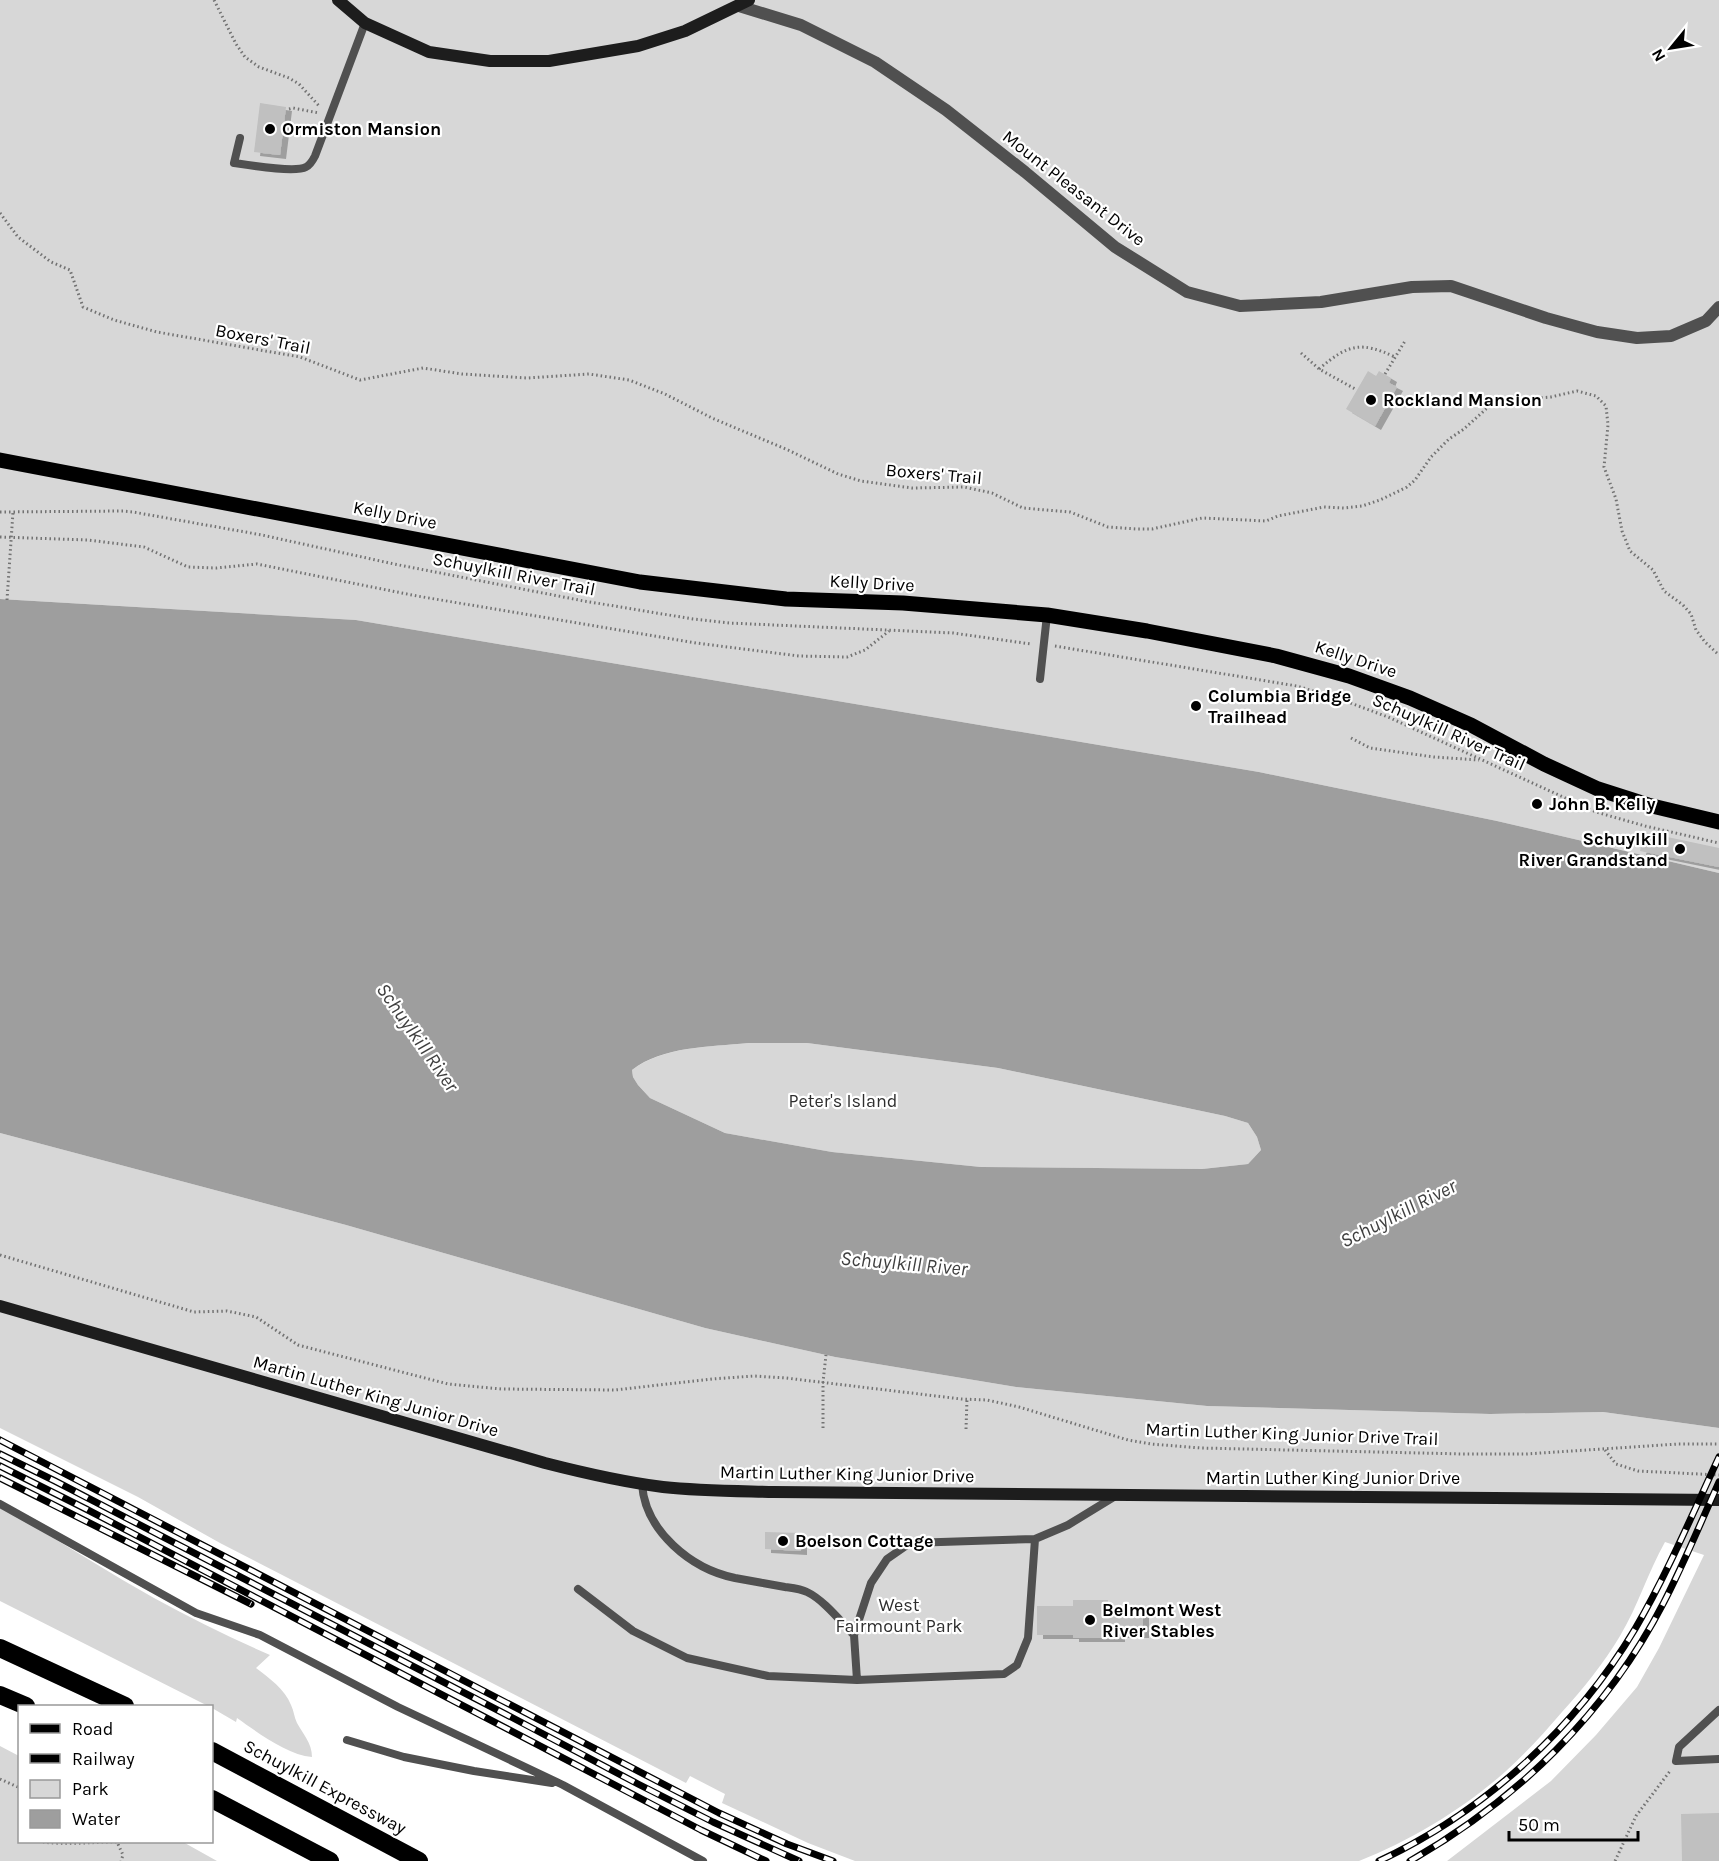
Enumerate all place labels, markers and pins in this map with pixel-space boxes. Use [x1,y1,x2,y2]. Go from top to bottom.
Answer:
place label: Ormiston Mansion [282,118,441,140]
marker: Ormiston Mansion [263,122,277,136]
place label: Rockland Mansion [1383,389,1542,411]
marker: Rockland Mansion [1364,393,1378,407]
place label: Columbia Bridge Trailhead [1208,685,1351,728]
marker: Columbia Bridge Trailhead [1189,699,1203,713]
place label: John B. Kelly [1549,793,1656,815]
marker: John B. Kelly [1530,797,1544,811]
place label: Schuylkill River Grandstand [1519,828,1668,871]
marker: Schuylkill River Grandstand [1673,842,1687,856]
place label: Boelson Cottage [795,1530,934,1552]
marker: Boelson Cottage [776,1534,790,1548]
place label: Belmont West River Stables [1102,1599,1221,1642]
marker: Belmont West River Stables [1083,1613,1097,1627]

